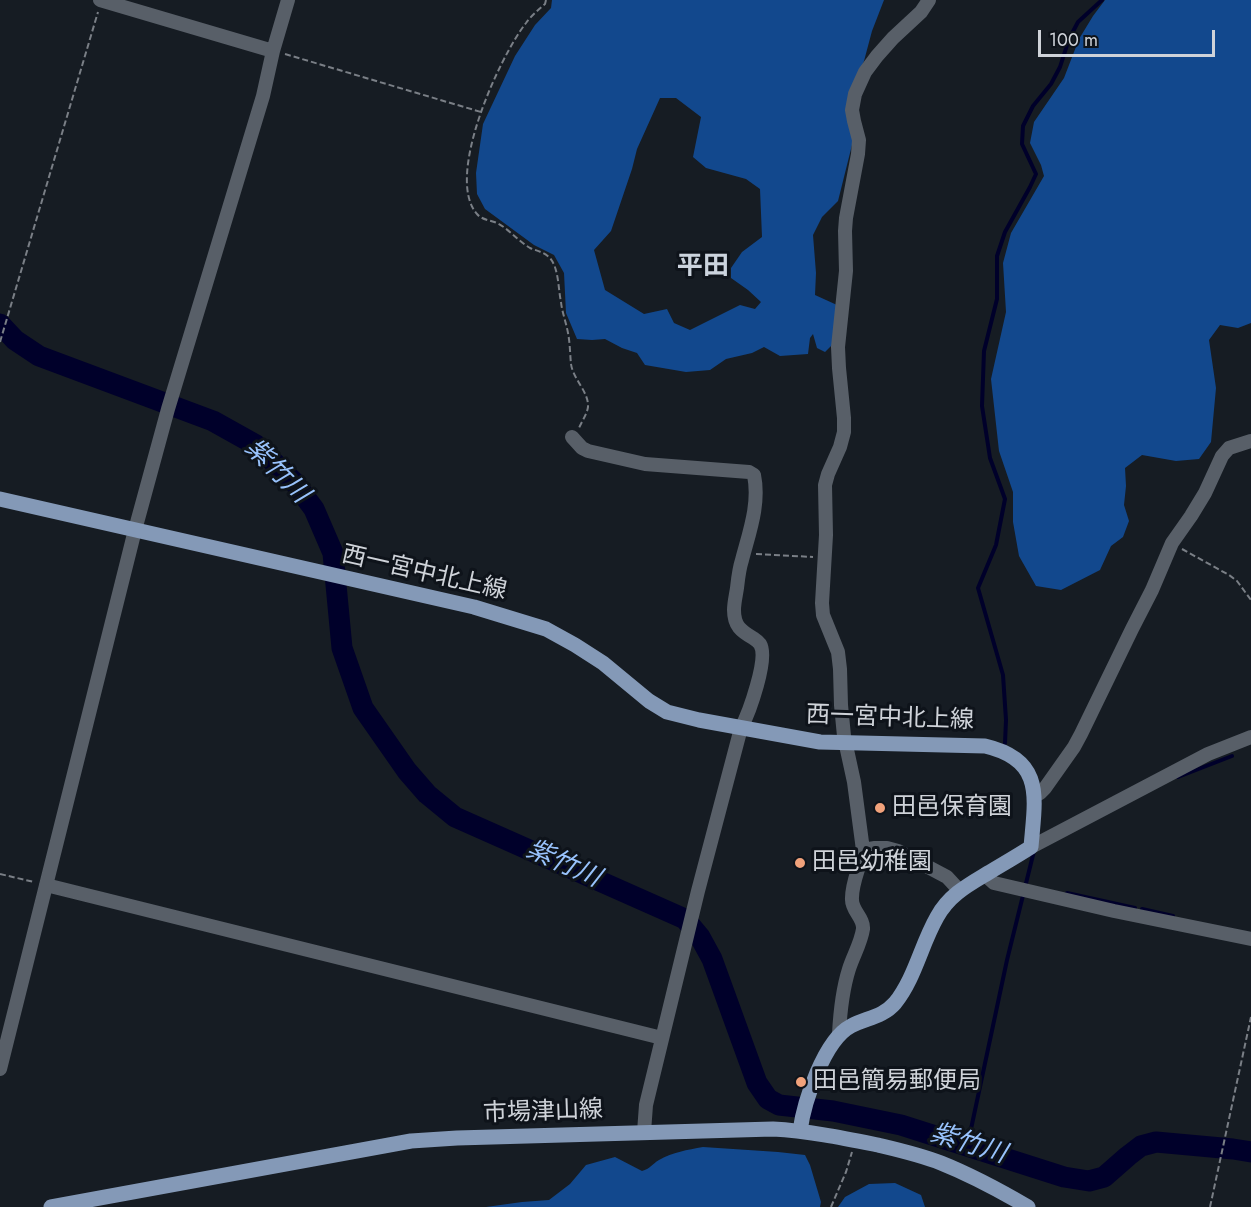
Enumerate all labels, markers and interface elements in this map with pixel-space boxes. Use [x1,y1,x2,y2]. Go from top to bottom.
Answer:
scale bar [1041,18,1218,56]
text: 100 m [1049,27,1098,53]
district label: 平田 [677,252,729,284]
water label: 紫竹川 [237,433,315,511]
street label: 西一宮中北上線 [339,541,509,607]
street label: 西一宮中北上線 [806,702,974,736]
place label: 田邑保育園 [892,794,1012,822]
marker: 田邑保育園 [873,801,887,815]
water label: 紫竹川 [521,835,605,895]
place label: 田邑幼稚園 [812,849,932,877]
marker: 田邑幼稚園 [793,856,807,870]
place label: 田邑簡易郵便局 [813,1068,981,1096]
marker: 田邑簡易郵便局 [794,1075,808,1089]
street label: 市場津山線 [483,1097,603,1129]
water label: 紫竹川 [926,1119,1010,1171]

